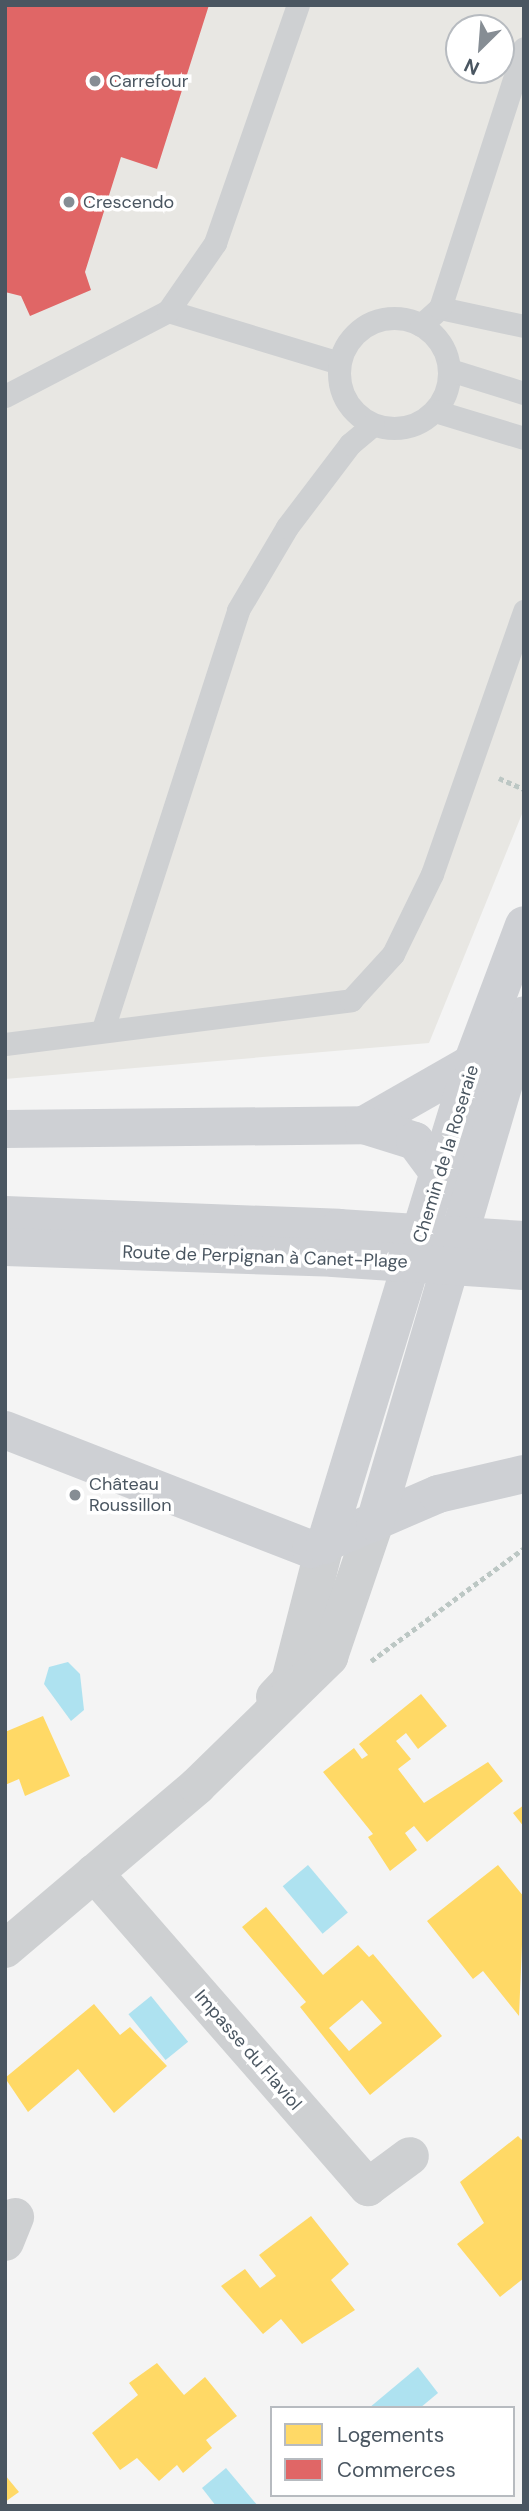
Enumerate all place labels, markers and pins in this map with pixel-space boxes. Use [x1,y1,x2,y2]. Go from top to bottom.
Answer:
place label: Carrefour [109,70,188,92]
marker: Carrefour [87,73,103,89]
place label: Crescendo [83,191,174,213]
marker: Crescendo [61,194,77,210]
place label: Château Roussillon [89,1474,172,1516]
marker: Château Roussillon [67,1487,83,1503]

